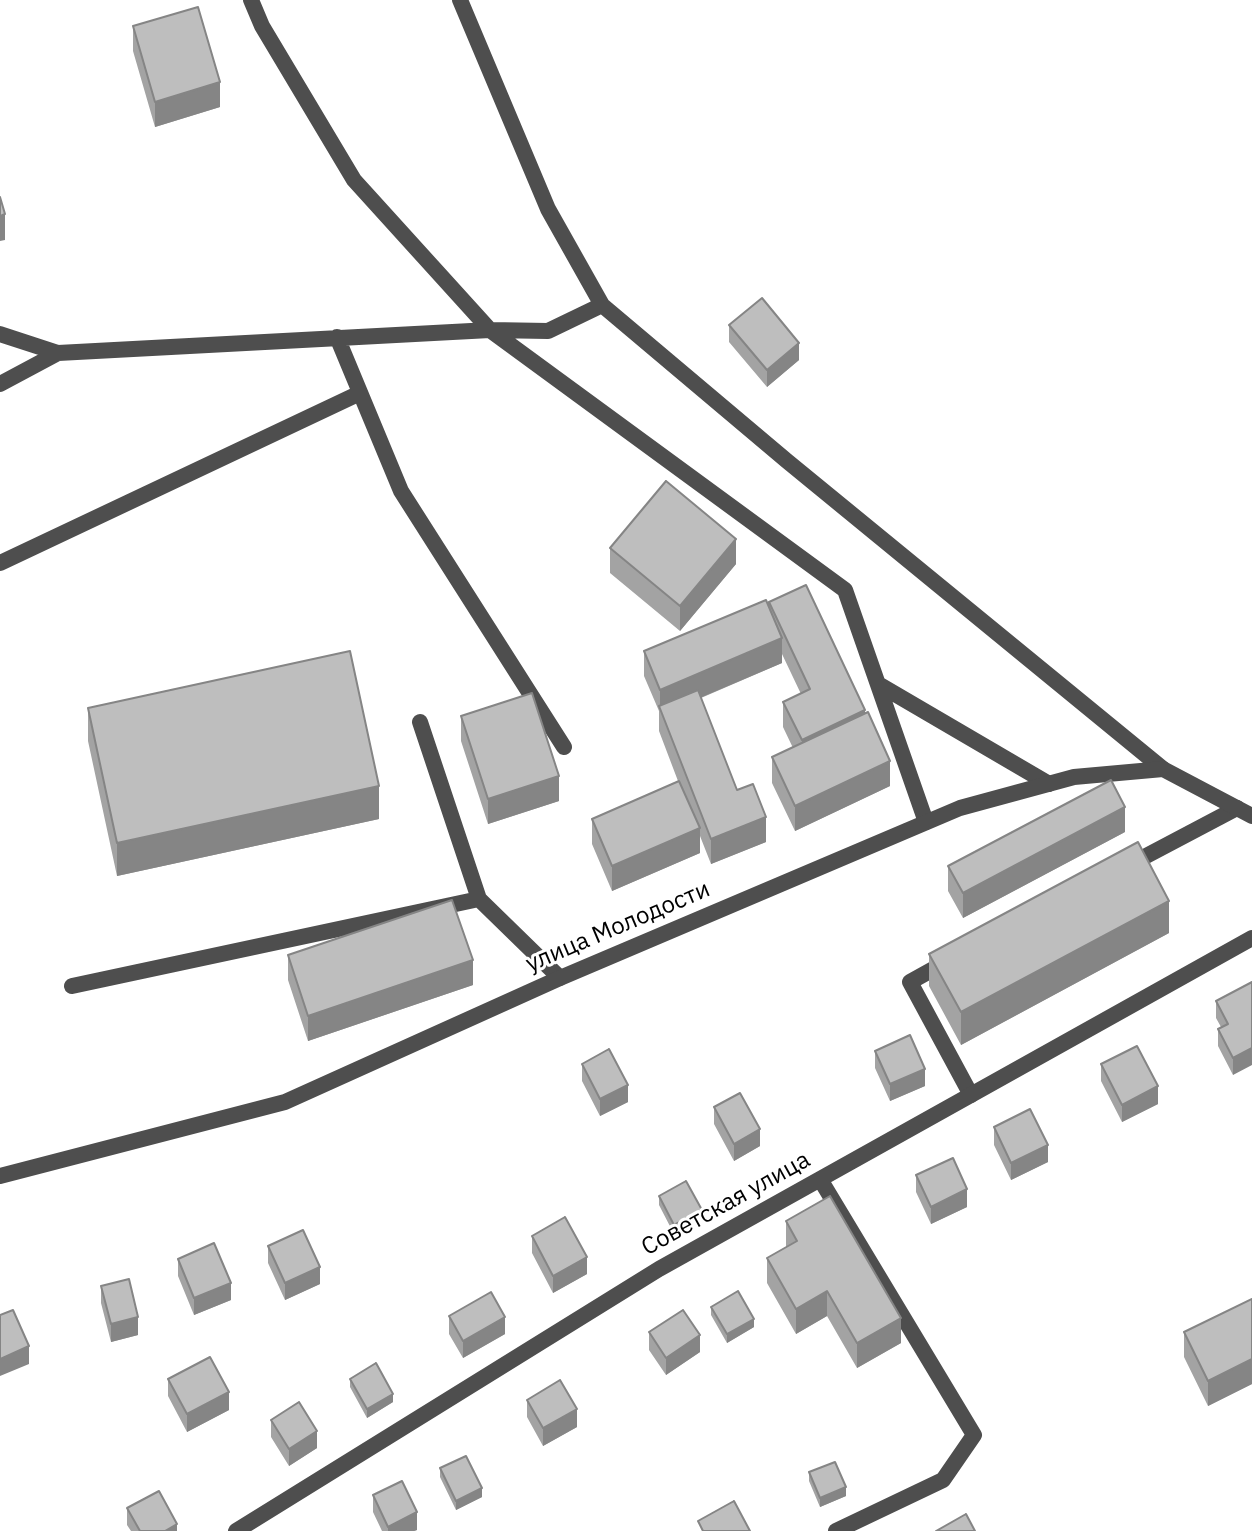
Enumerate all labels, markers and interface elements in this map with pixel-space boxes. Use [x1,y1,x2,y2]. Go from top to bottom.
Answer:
street label: улица Молодости [522,875,714,979]
street label: Советская улица [637,1146,815,1262]

